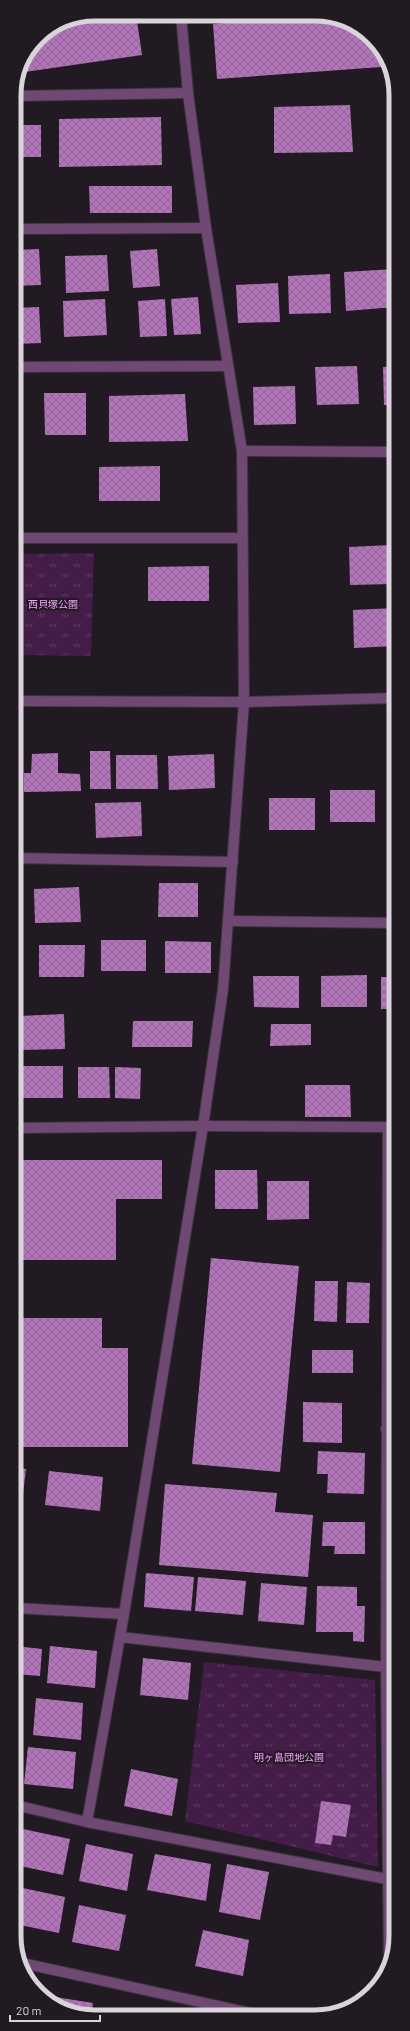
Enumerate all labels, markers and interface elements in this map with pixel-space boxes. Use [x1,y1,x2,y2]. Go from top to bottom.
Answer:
park label: 西貝塚公園 [28,598,78,610]
park label: 明ヶ島団地公園 [254,1751,324,1763]
scale bar [10,1997,100,2023]
text: 20 m [16,2003,42,2017]

